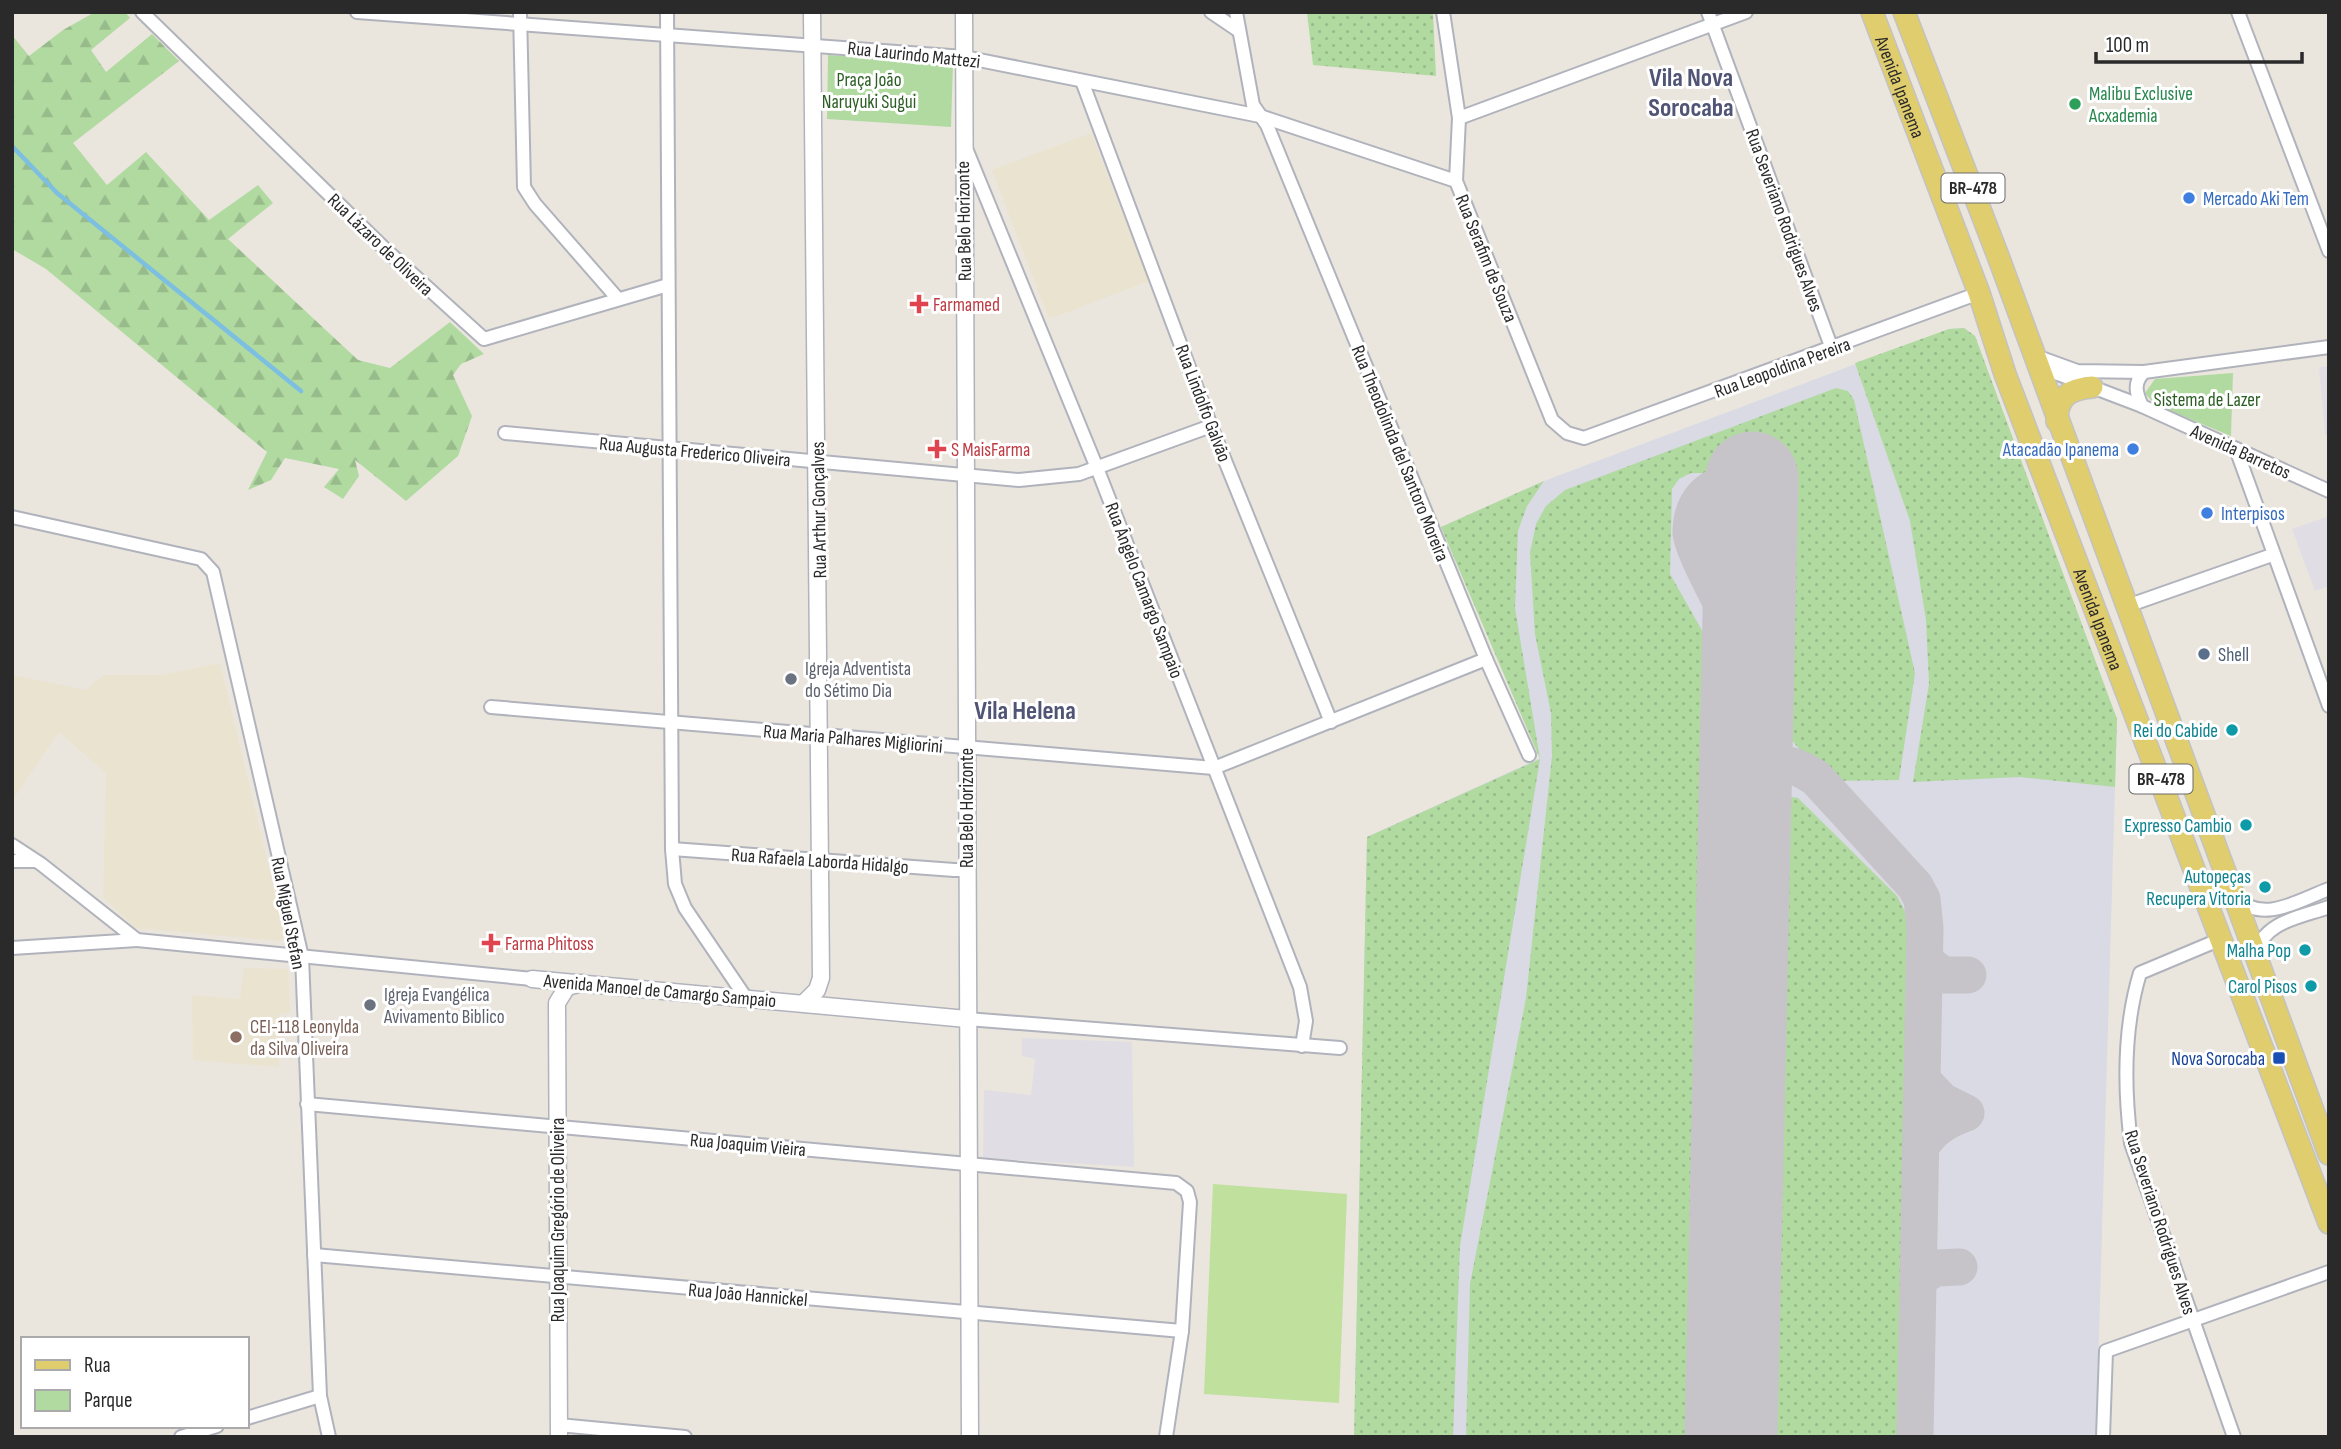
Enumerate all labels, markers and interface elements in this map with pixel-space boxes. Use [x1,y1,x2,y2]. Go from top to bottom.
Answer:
scale bar [2096,21,2302,65]
street label: Avenida Ipanema [1869,32,1929,141]
text: 100 m [2106,33,2149,58]
street label: Rua Laurindo Mattezi [846,37,981,74]
district label: Vila Nova Sorocaba [1648,63,1734,124]
park label: Praça João Naruyuki Sugui [822,69,916,114]
place label: Malibu Exclusive Acxademia [2088,83,2193,128]
marker: Malibu Exclusive Acxademia [2067,96,2083,112]
street label: Rua Severiano Rodrigues Alves [1740,126,1827,315]
street label: Rua Belo Horizonte [952,161,977,281]
road number: BR-478 [1941,174,2004,202]
place label: Mercado Aki Tem [2203,188,2309,211]
street label: Rua Lázaro de Oliveira [322,189,438,301]
marker: Mercado Aki Tem [2181,190,2197,206]
street label: Rua Serafim de Souza [1450,191,1522,326]
place label: Farmamed [933,294,1000,317]
marker: Farmamed [911,296,927,312]
street label: Rua Leopoldina Pereira [1711,333,1854,404]
street label: Rua Lindolfo Galvão [1170,342,1235,465]
street label: Rua Theodolinda del Santoro Moreira [1346,342,1454,565]
park label: Sistema de Lazer [2154,389,2261,412]
street label: Avenida Barretos [2186,420,2294,485]
street label: Rua Augusta Frederico Oliveira [598,433,792,472]
place label: S MaisFarma [951,439,1030,462]
place label: Atacadão Ipanema [2002,439,2119,462]
street label: Rua Arthur Gonçalves [807,441,832,579]
marker: S MaisFarma [929,441,945,457]
marker: Atacadão Ipanema [2125,441,2141,457]
street label: Rua Ângelo Camargo Sampaio [1099,499,1188,682]
place label: Interpisos [2221,503,2285,526]
marker: Interpisos [2199,505,2215,521]
street label: Avenida Ipanema [2067,564,2127,674]
place label: Shell [2218,644,2249,667]
marker: Shell [2196,646,2212,662]
place label: Igreja Adventista do Sétimo Dia [805,658,911,703]
marker: Igreja Adventista do Sétimo Dia [783,671,799,687]
district label: Vila Helena [974,696,1076,727]
street label: Rua Maria Palhares Migliorini [762,720,944,759]
place label: Rei do Cabide [2133,720,2218,743]
marker: Rei do Cabide [2224,722,2240,738]
street label: Rua Belo Horizonte [956,748,979,868]
road number: BR-478 [2130,764,2192,794]
place label: Expresso Cambio [2124,815,2232,838]
marker: Expresso Cambio [2238,817,2254,833]
street label: Rua Rafaela Laborda Hidalgo [730,844,909,879]
street label: Rua Miguel Stefan [265,855,310,971]
place label: Autopeças Recupera Vitoria [2146,866,2251,911]
marker: Autopeças Recupera Vitoria [2257,879,2273,895]
place label: Farma Phitoss [505,933,594,956]
marker: Farma Phitoss [483,935,499,951]
place label: Malha Pop [2227,940,2291,963]
marker: Malha Pop [2297,942,2313,958]
street label: Avenida Manoel de Camargo Sampaio [542,970,777,1013]
place label: Carol Pisos [2228,976,2297,999]
marker: Carol Pisos [2303,978,2319,994]
place label: Igreja Evangélica Avivamento Biblico [383,984,505,1029]
marker: Igreja Evangélica Avivamento Biblico [362,997,378,1013]
place label: CEI-118 Leonylda da Silva Oliveira [250,1016,359,1061]
marker: CEI-118 Leonylda da Silva Oliveira [228,1029,244,1045]
place label: Nova Sorocaba [2171,1048,2265,1071]
marker: Nova Sorocaba [2271,1050,2287,1066]
street label: Rua Joaquim Gregório de Oliveira [547,1118,570,1322]
street label: Rua Severiano Rodrigues Alves [2119,1127,2200,1318]
street label: Rua Joaquim Vieira [689,1129,807,1162]
street label: Rua João Hannickel [687,1279,808,1312]
legend [21,1337,248,1428]
text: Rua [84,1353,111,1378]
text: Parque [84,1388,132,1413]

